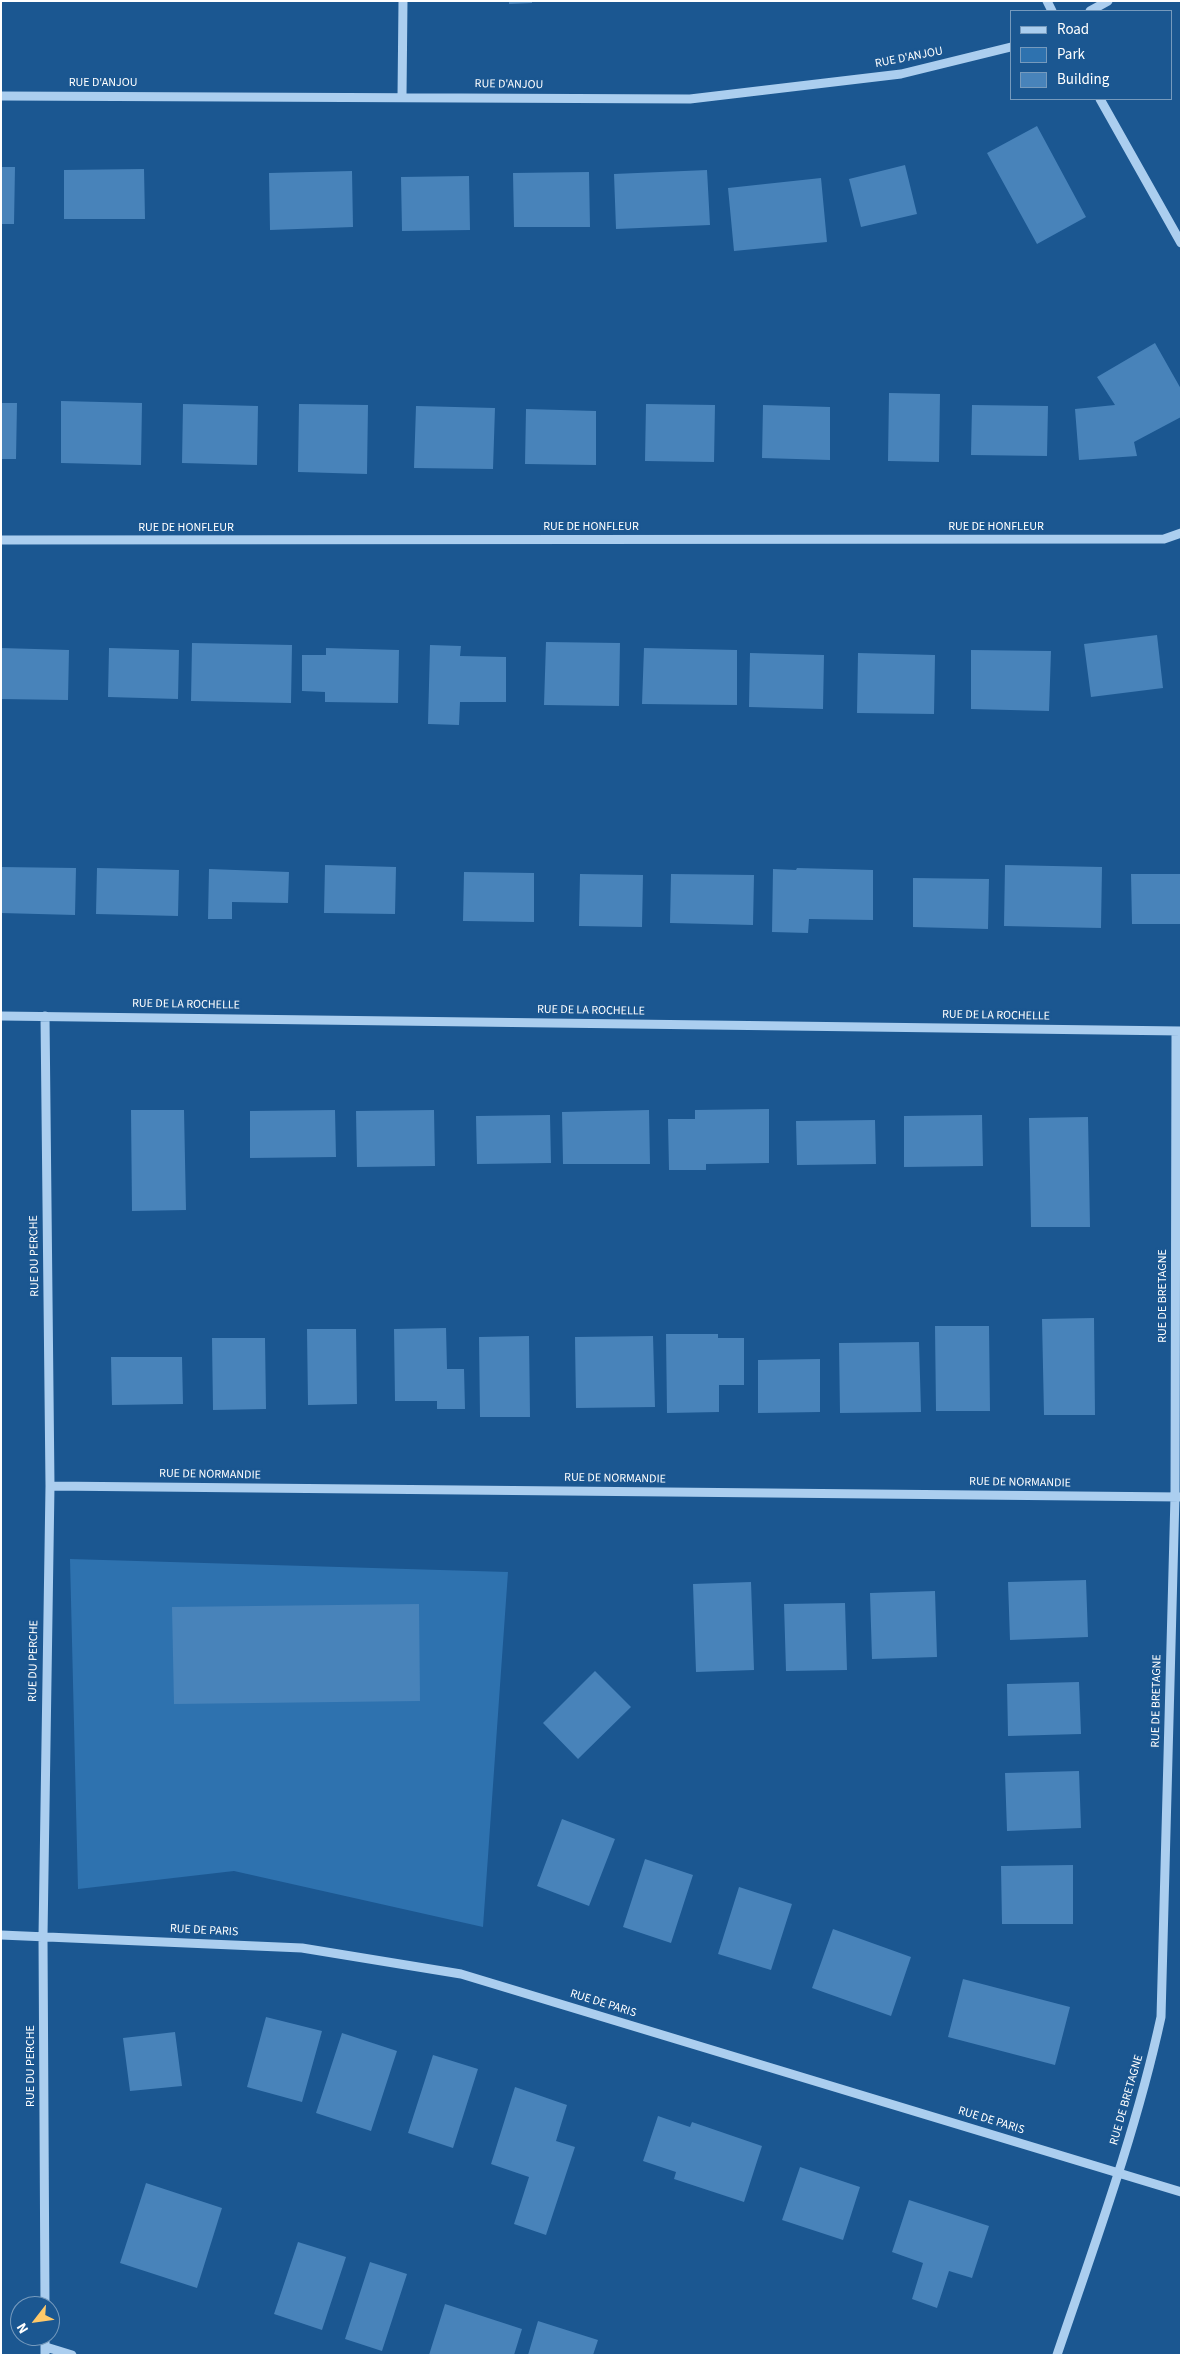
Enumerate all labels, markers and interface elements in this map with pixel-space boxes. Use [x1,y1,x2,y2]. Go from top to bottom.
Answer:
legend [1010,10,1172,100]
text: Road [1057,19,1089,40]
street label: RUE D'ANJOU [874,44,944,72]
text: Park [1057,44,1085,65]
text: Building [1057,69,1109,90]
street label: RUE D'ANJOU [69,76,137,90]
street label: RUE D'ANJOU [475,77,543,93]
street label: RUE DE HONFLEUR [543,520,639,534]
street label: RUE DE HONFLEUR [948,520,1044,534]
street label: RUE DE HONFLEUR [138,521,234,535]
street label: RUE DE LA ROCHELLE [132,997,240,1013]
street label: RUE DE LA ROCHELLE [537,1003,645,1019]
street label: RUE DE LA ROCHELLE [942,1008,1050,1024]
street label: RUE DU PERCHE [27,1215,43,1297]
street label: RUE DE BRETAGNE [1156,1249,1170,1343]
street label: RUE DE NORMANDIE [159,1467,261,1483]
street label: RUE DE NORMANDIE [564,1471,666,1487]
street label: RUE DE NORMANDIE [969,1475,1071,1491]
street label: RUE DU PERCHE [26,1620,42,1702]
street label: RUE DE BRETAGNE [1149,1654,1165,1748]
street label: RUE DE PARIS [169,1922,239,1940]
street label: RUE DE PARIS [568,1987,638,2021]
street label: RUE DU PERCHE [24,2025,38,2107]
street label: RUE DE BRETAGNE [1107,2053,1147,2147]
street label: RUE DE PARIS [956,2104,1026,2138]
north arrow [10,2296,60,2346]
text: N [12,2319,34,2337]

